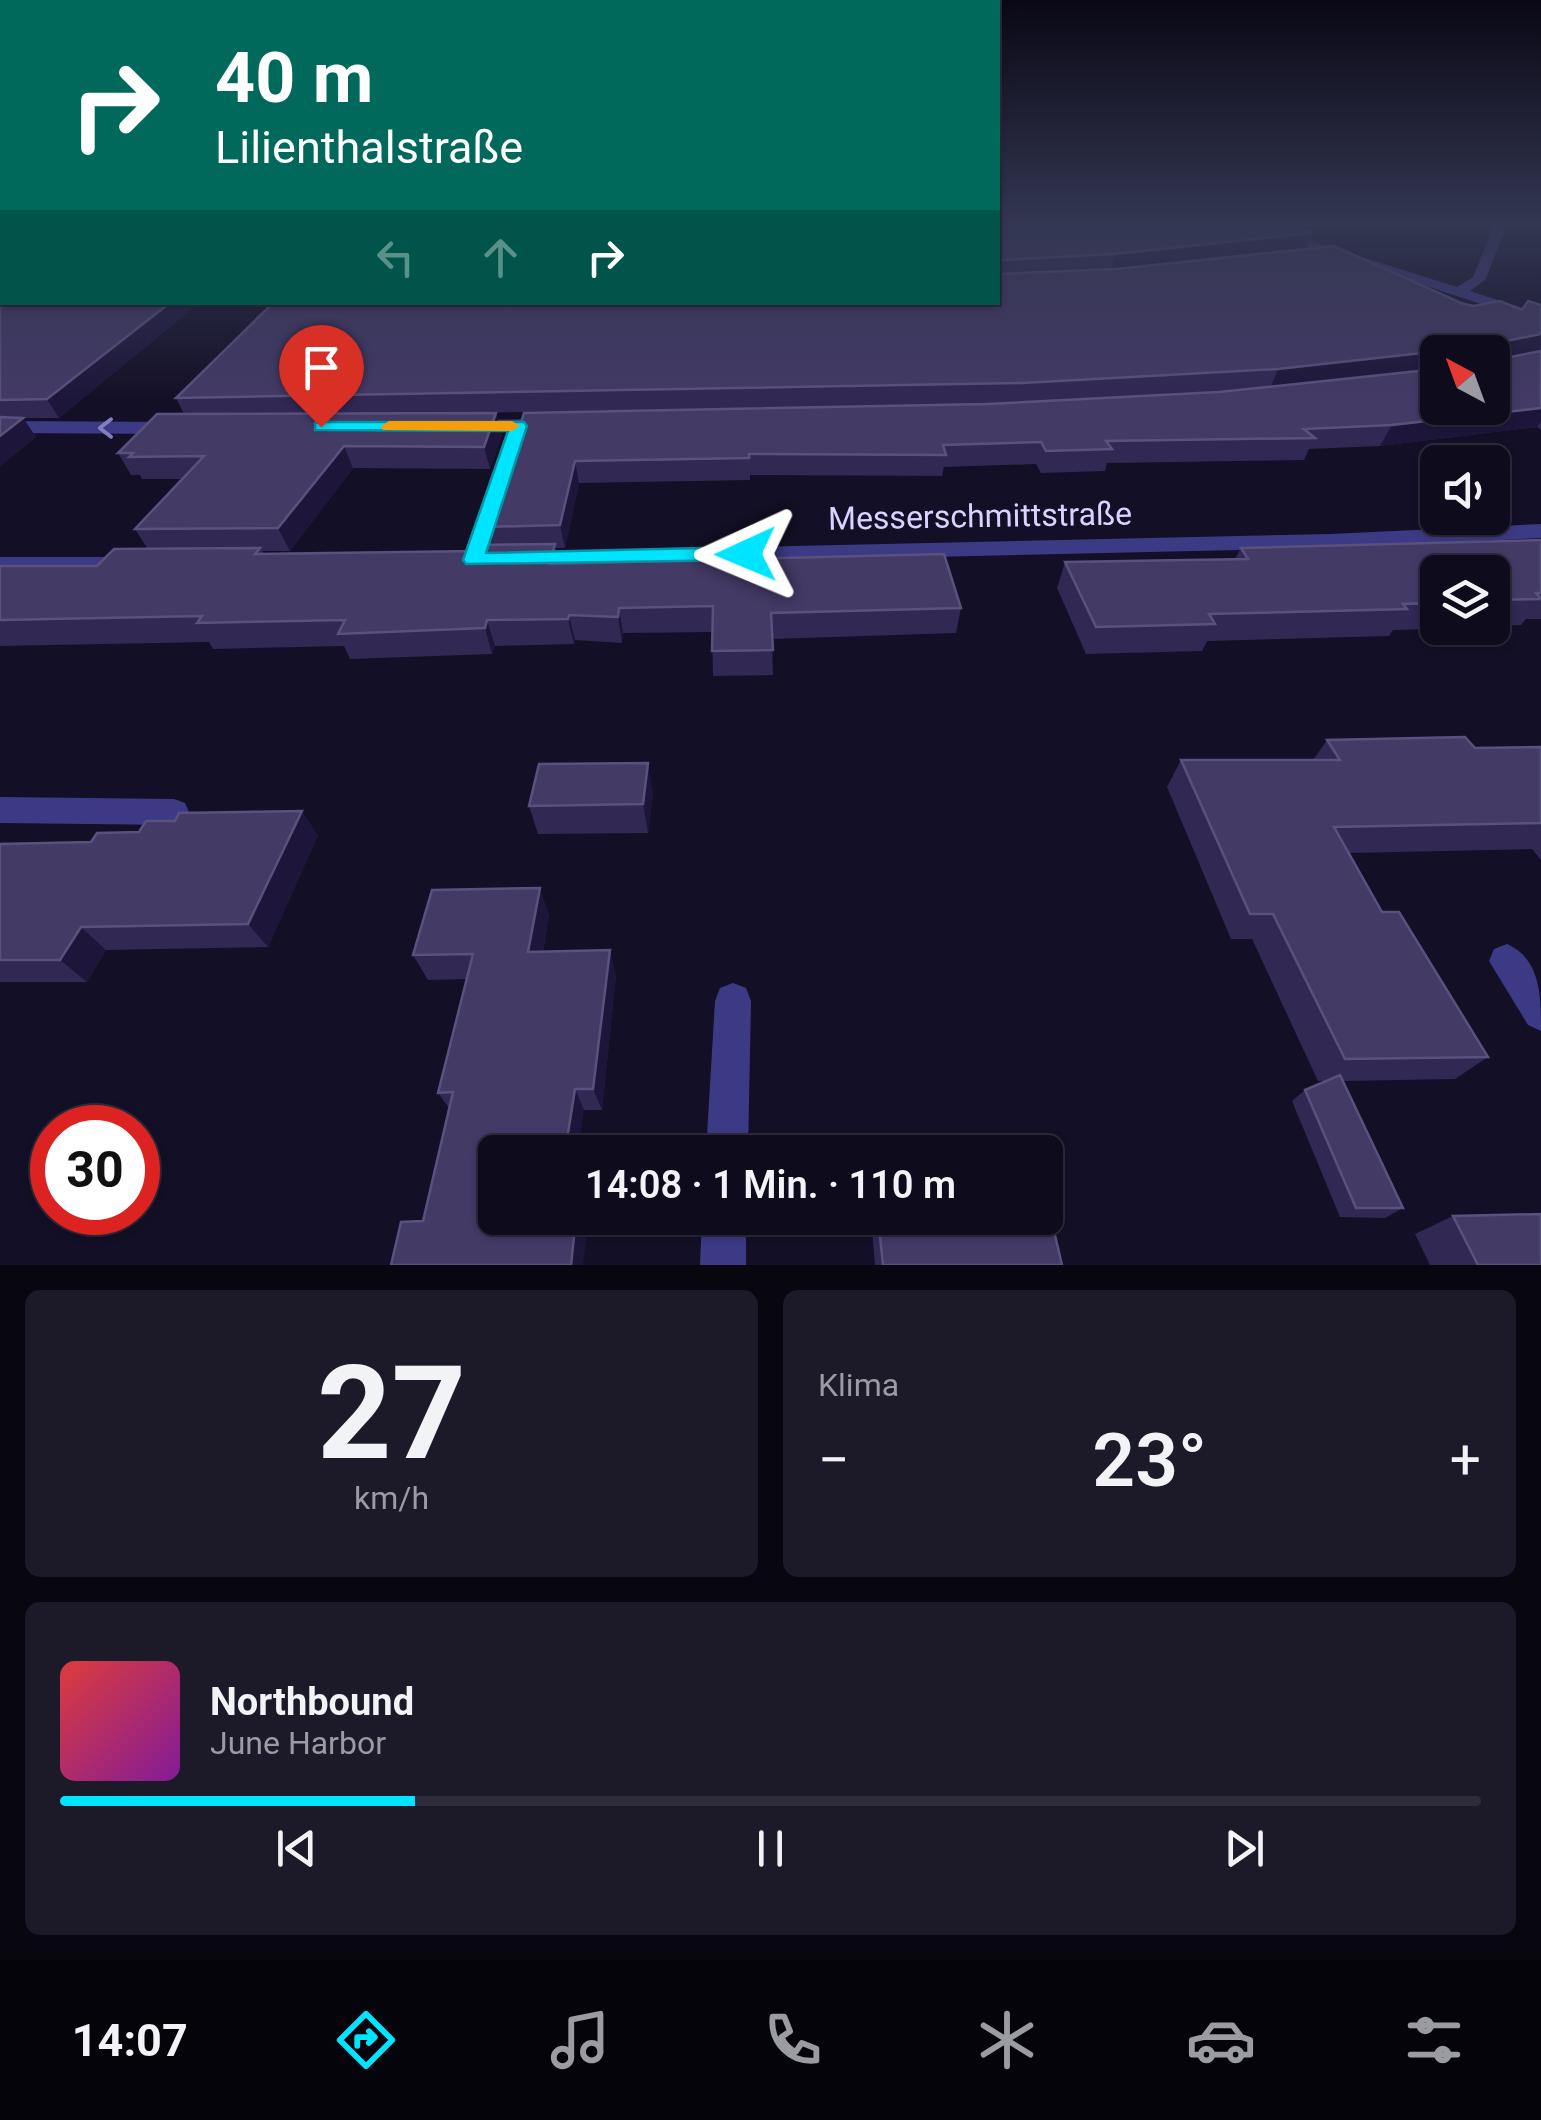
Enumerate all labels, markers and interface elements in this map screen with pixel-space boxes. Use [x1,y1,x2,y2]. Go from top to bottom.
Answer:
text: 40 m [215,37,373,119]
icon: right [50,40,180,170]
text: Lilienthalstraße [215,121,523,174]
icon: left [368,230,423,285]
icon: ahead [473,230,528,285]
icon: right [578,230,633,285]
pin [279,325,364,428]
north arrow [1420,335,1510,425]
map controls [1420,335,1510,645]
icon: arrive [294,340,349,395]
one-way arrow [97,417,112,439]
button: sound [1420,445,1510,535]
street label: Messerschmittstraße [828,494,1132,538]
position arrow [694,502,798,606]
button: layers [1420,555,1510,645]
speed limit sign: 30 [30,1105,160,1235]
text: 14:08 · 1 Min. · 110 m [585,1163,956,1207]
text: 27 [317,1337,466,1490]
text: Klima [818,1366,899,1404]
text: 23° [1092,1416,1207,1504]
text: − [818,1428,849,1492]
text: + [1450,1428,1481,1492]
text: km/h [354,1479,429,1517]
text: Northbound [210,1680,414,1724]
text: June Harbor [210,1724,386,1762]
icon: previous [269,1821,324,1876]
icon: pause [743,1821,798,1876]
icon: next [1217,1821,1272,1876]
icon: directions [331,2005,401,2075]
icon: music [545,2005,615,2075]
icon: phone [758,2005,828,2075]
icon: climate [972,2005,1042,2075]
icon: car [1186,2005,1256,2075]
icon: filters [1399,2005,1469,2075]
text: 14:07 [72,2014,188,2067]

